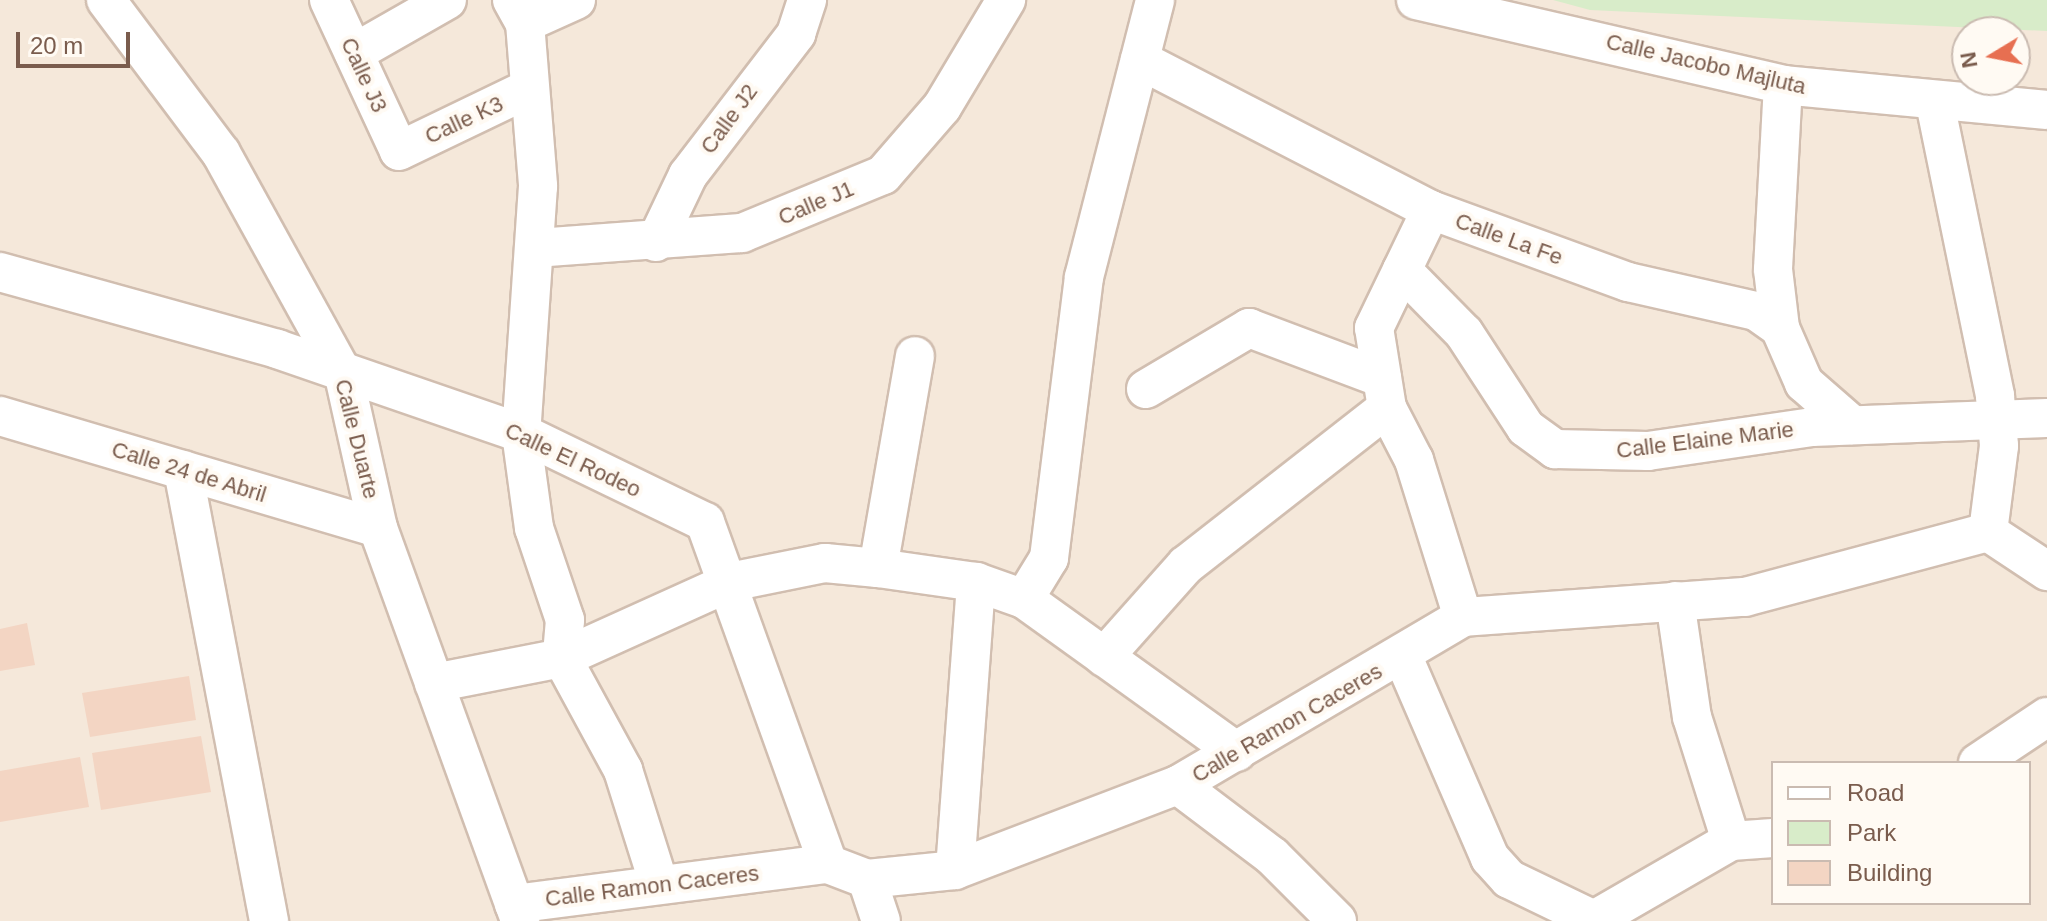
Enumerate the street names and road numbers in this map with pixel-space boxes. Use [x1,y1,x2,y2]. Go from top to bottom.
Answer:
street label: Calle Jacobo Majluta [1604,28,1808,100]
street label: Calle J3 [335,33,393,117]
street label: Calle J2 [695,79,763,159]
street label: Calle K3 [421,90,507,150]
street label: Calle J1 [774,175,858,231]
street label: Calle La Fe [1452,207,1566,271]
street label: Calle Duarte [329,376,385,502]
street label: Calle Elaine Marie [1615,416,1795,464]
street label: Calle El Rodeo [501,417,645,503]
street label: Calle 24 de Abril [108,436,270,508]
street label: Calle Ramon Caceres [1187,658,1387,788]
street label: Calle Ramon Caceres [544,860,760,912]

